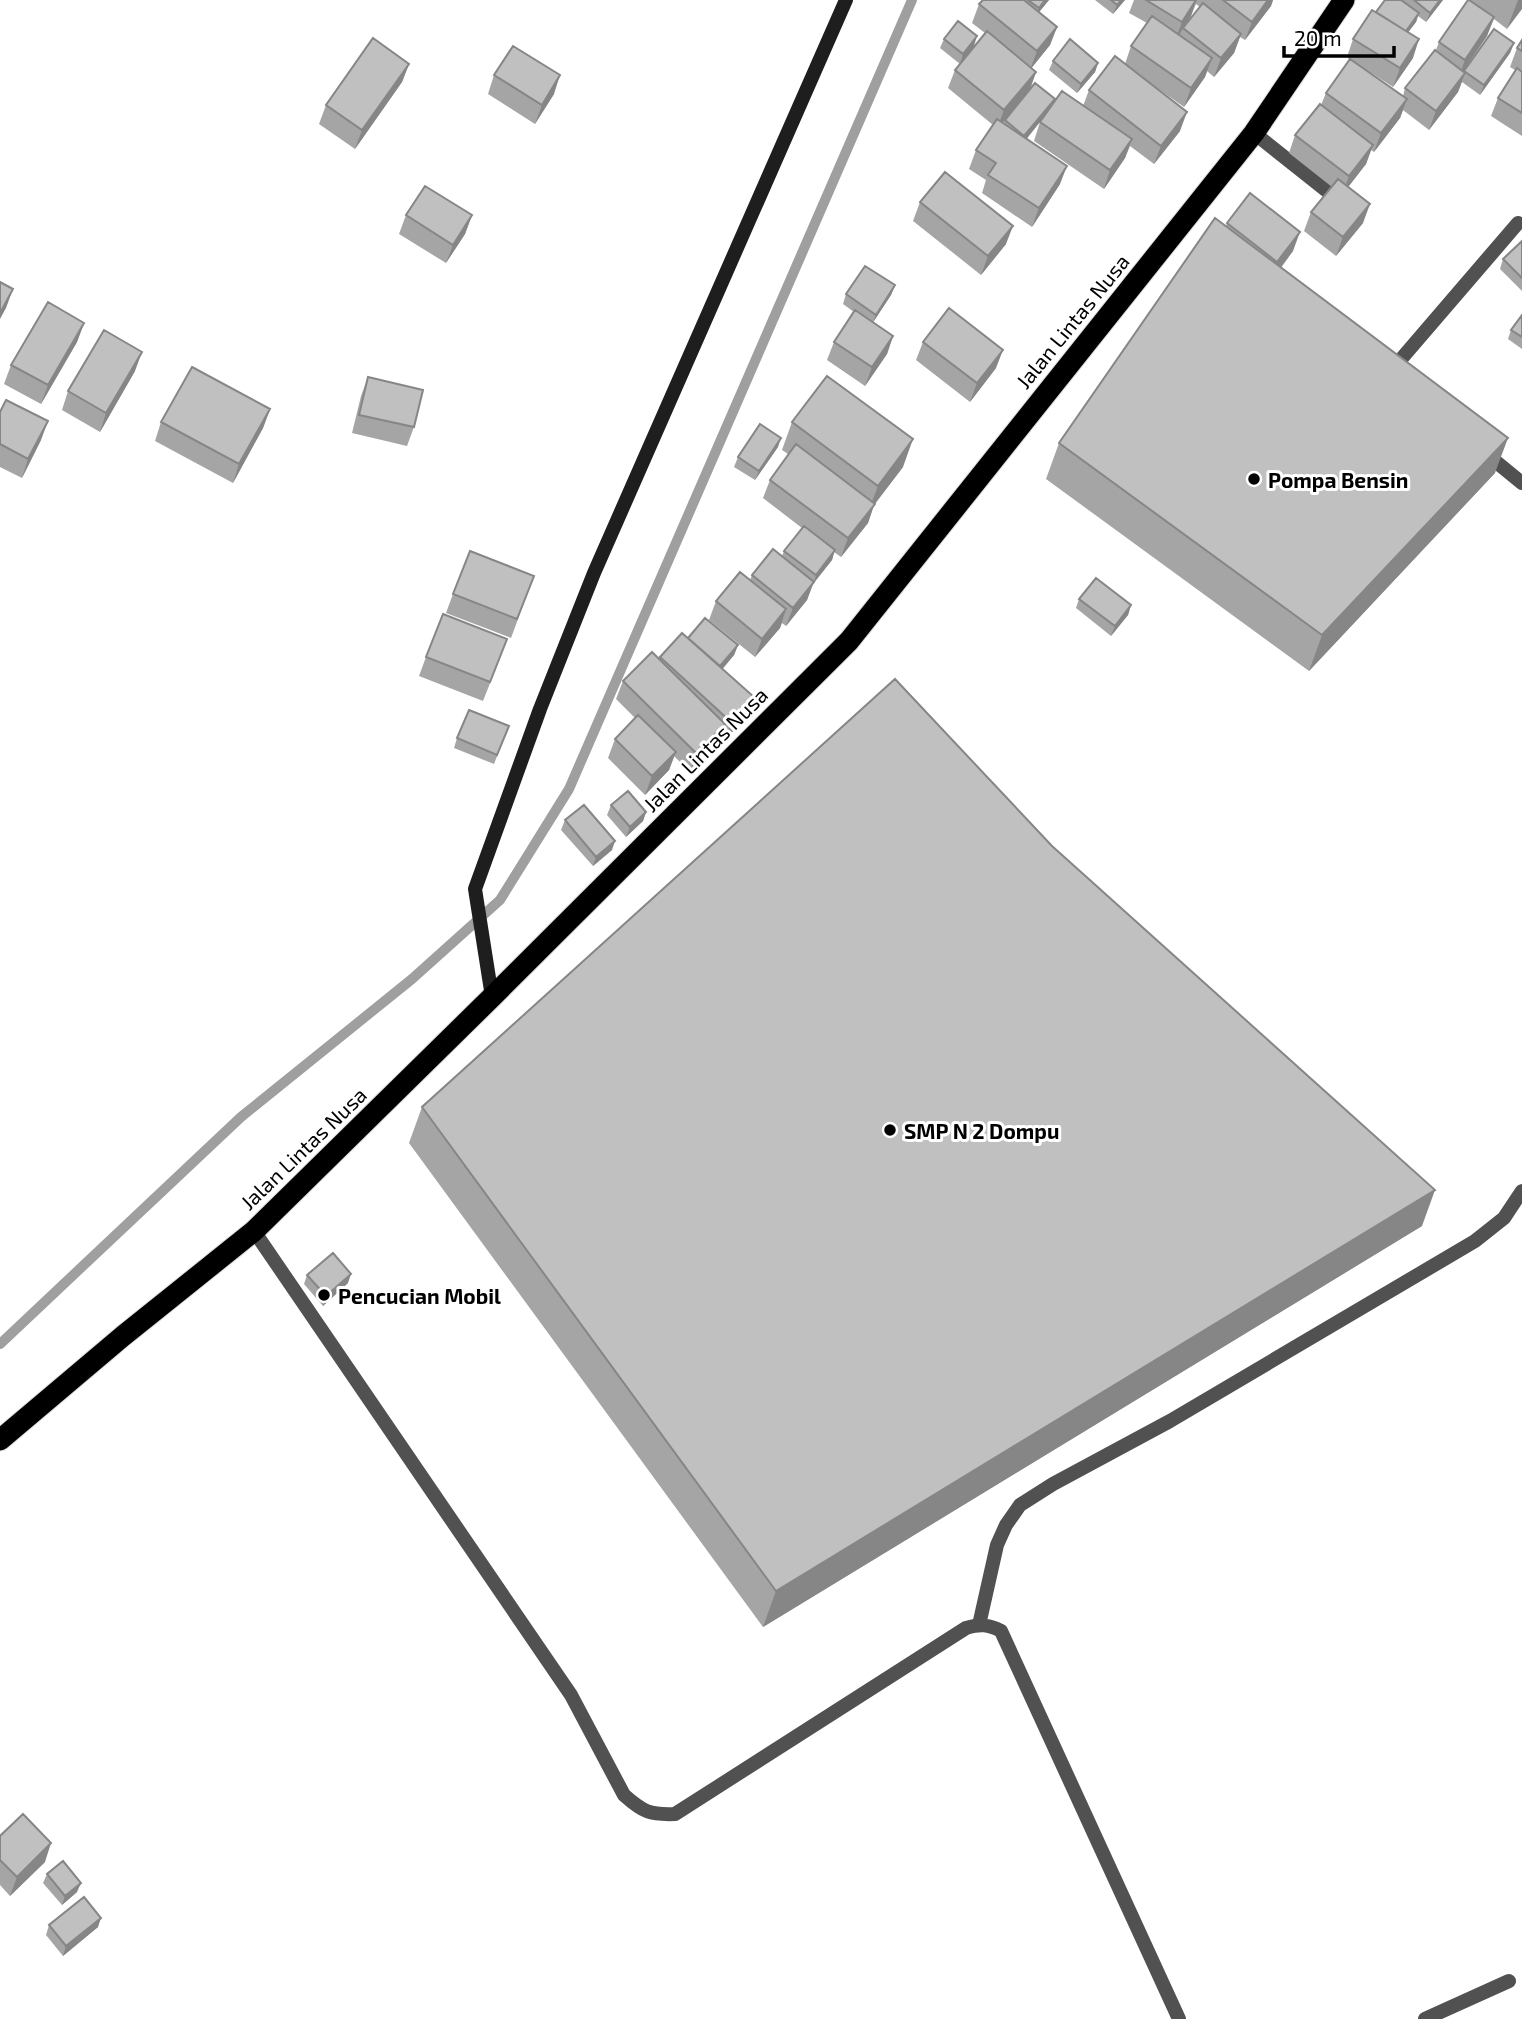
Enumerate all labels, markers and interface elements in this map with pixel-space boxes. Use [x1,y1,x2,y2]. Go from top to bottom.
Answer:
scale bar [1284,14,1394,58]
text: 20 m [1294,25,1342,50]
street label: Jalan Lintas Nusa [1010,249,1134,393]
place label: Pompa Bensin [1268,467,1408,492]
marker: Pompa Bensin [1246,471,1262,487]
street label: Jalan Lintas Nusa [638,682,772,816]
street label: Jalan Lintas Nusa [235,1082,371,1214]
place label: SMP N 2 Dompu [904,1118,1059,1143]
marker: SMP N 2 Dompu [882,1122,898,1138]
place label: Pencucian Mobil [338,1283,501,1308]
marker: Pencucian Mobil [316,1287,332,1303]

